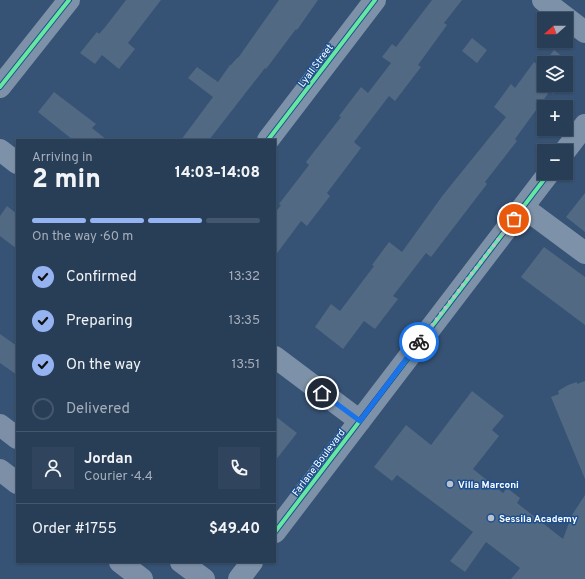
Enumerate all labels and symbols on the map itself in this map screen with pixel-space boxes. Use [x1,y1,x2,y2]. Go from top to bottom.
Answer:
north arrow [537,12,573,48]
street label: Lyall Street [296,42,337,90]
pin [497,202,531,236]
courier [399,322,439,362]
pin [305,376,339,410]
street label: Farlane Boulevard [290,427,349,499]
marker: Villa Marconi [445,479,455,489]
place label: Villa Marconi [458,479,519,492]
marker: Sessila Academy [486,513,496,523]
place label: Sessila Academy [499,513,578,526]

